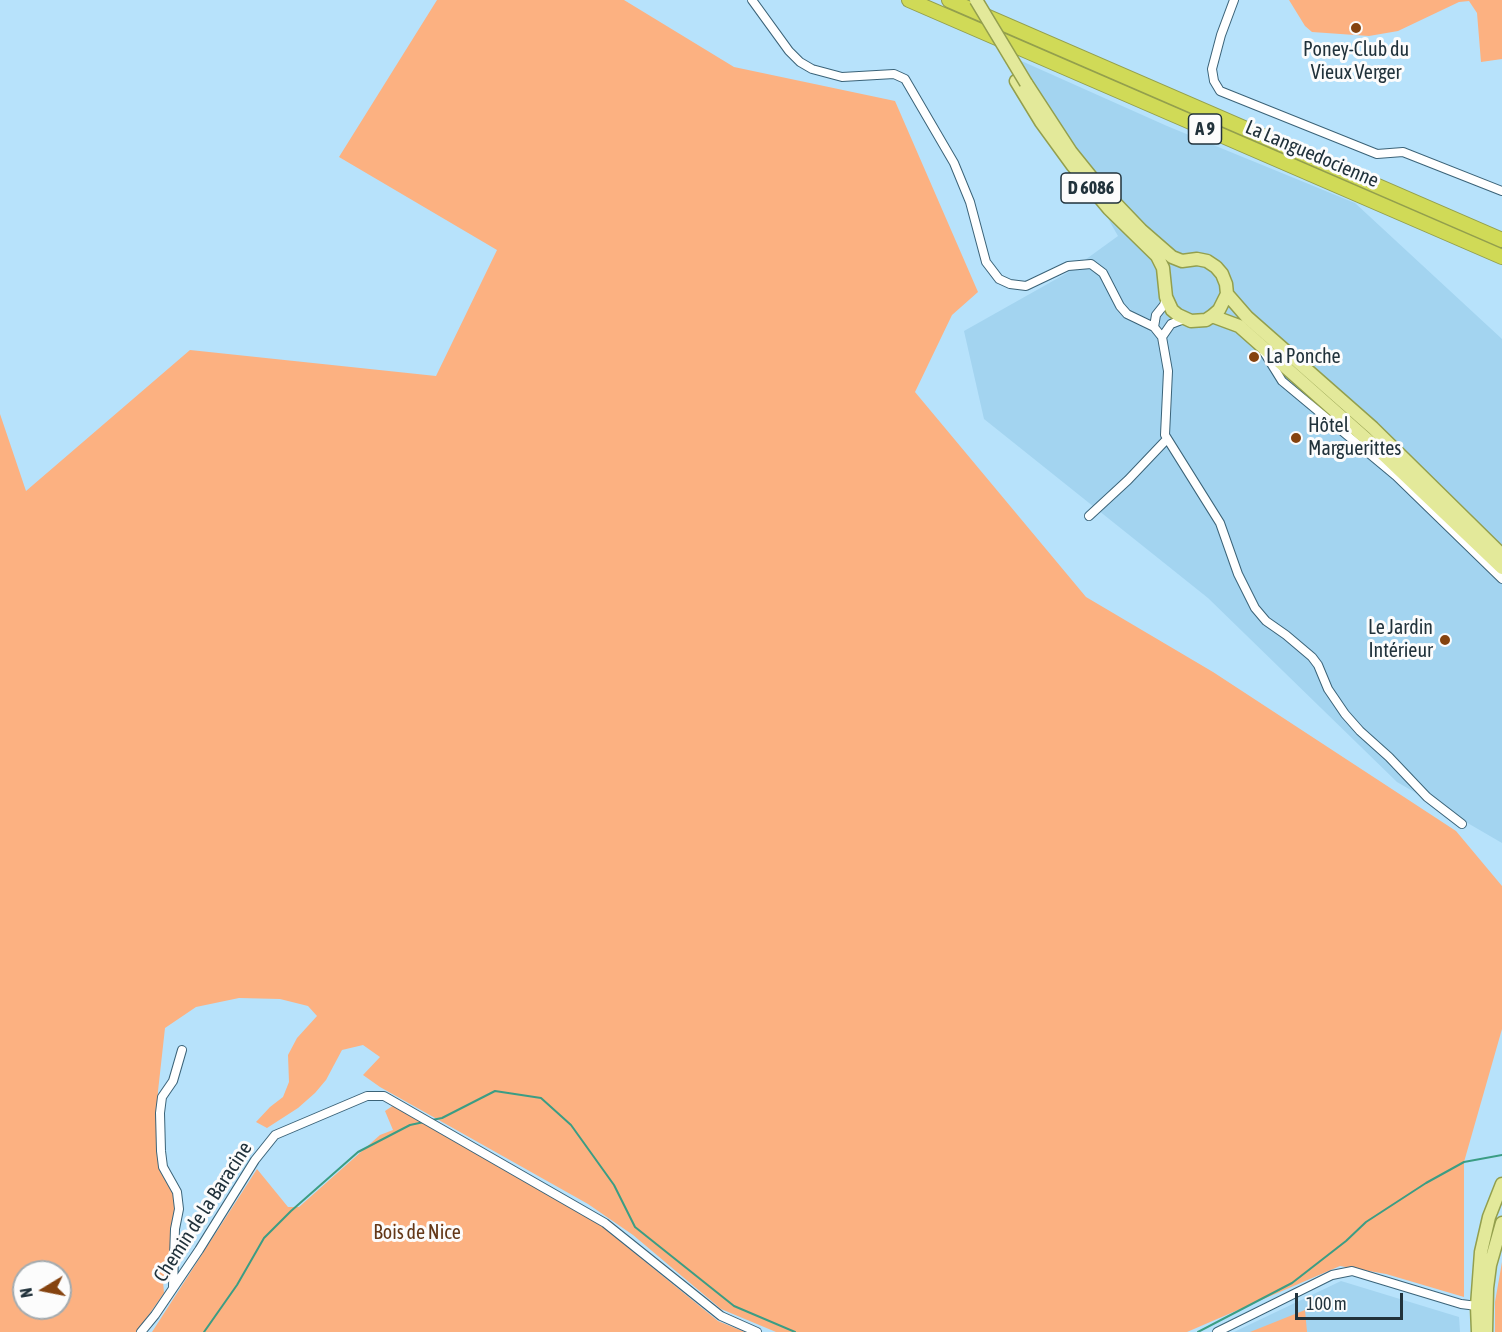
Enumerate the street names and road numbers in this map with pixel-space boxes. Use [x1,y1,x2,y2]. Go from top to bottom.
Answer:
road number: A 9 [1188,114,1222,144]
street label: La Languedocienne [1242,115,1382,193]
road number: D 6086 [1061,173,1121,203]
street label: Chemin de la Baracine [149,1137,257,1287]

